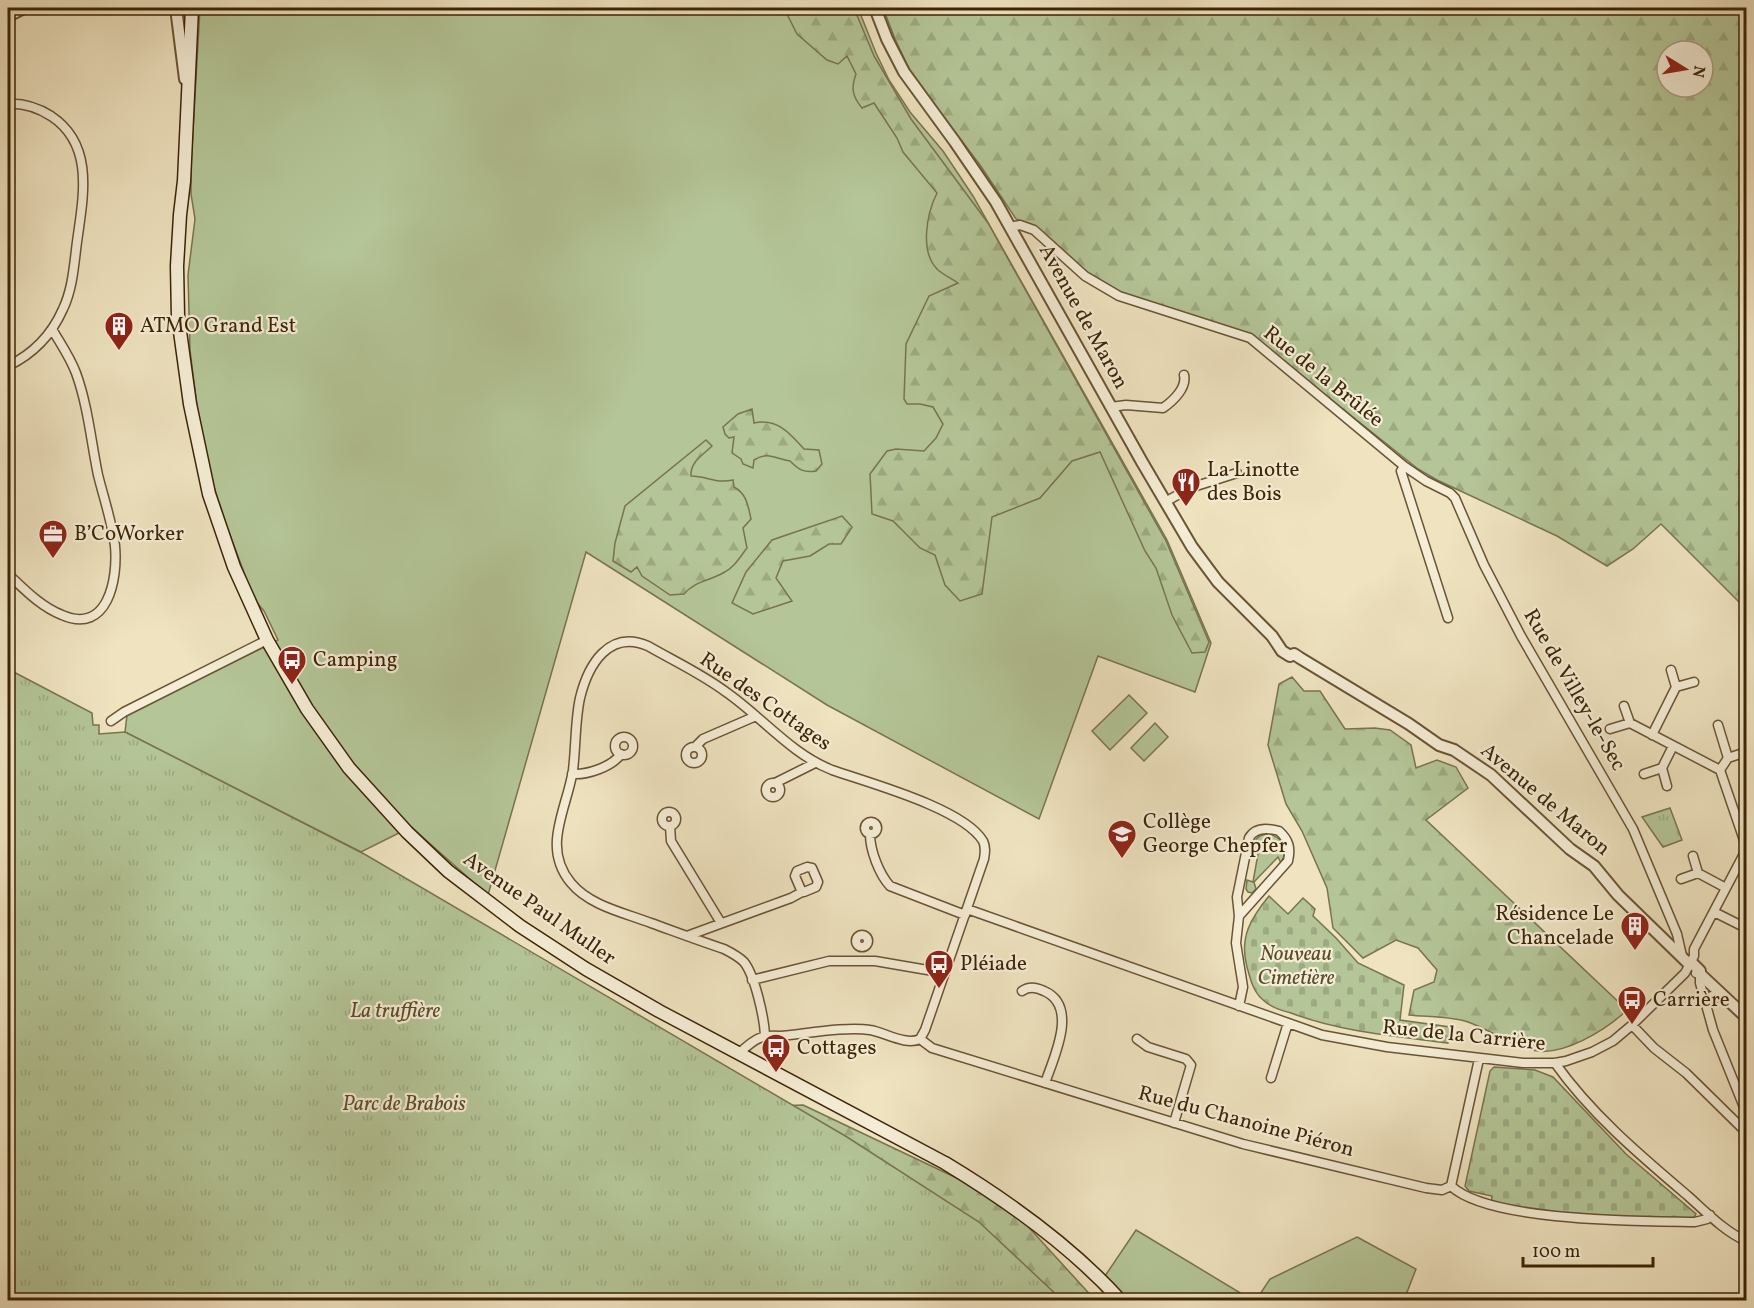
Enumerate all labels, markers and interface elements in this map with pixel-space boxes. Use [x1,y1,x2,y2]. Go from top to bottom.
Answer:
north arrow [1655,39,1715,99]
text: N [1686,64,1710,80]
street label: Avenue de Maron [1031,239,1135,395]
building icon: ATMO Grand Est [103,310,135,352]
place label: ATMO Grand Est [140,312,296,341]
street label: Rue de la Brûlée [1257,319,1389,435]
place label: La Linotte des Bois [1207,456,1300,509]
restaurant icon: La Linotte des Bois [1170,466,1202,508]
office icon: B’CoWorker [37,518,69,560]
place label: B’CoWorker [74,520,184,549]
street label: Rue de Villey-le-Sec [1516,604,1632,776]
bus stop icon: Camping [276,644,308,686]
place label: Camping [313,646,397,675]
street label: Rue des Cottages [693,646,837,758]
street label: Avenue de Maron [1474,737,1616,863]
place label: Collège George Chepfer [1143,808,1288,861]
school or university icon: Collège George Chepfer [1106,818,1138,860]
street label: Avenue Paul Muller [457,845,621,973]
place label: Résidence Le Chancelade [1495,900,1614,953]
building icon: Résidence Le Chancelade [1619,910,1651,952]
park label: Nouveau Cimetière [1258,940,1335,993]
bus stop icon: Pléiade [923,948,955,990]
place label: Pléiade [960,950,1027,979]
bus stop icon: Carrière [1616,984,1648,1026]
place label: Carrière [1653,986,1730,1015]
park label: La truffière [350,997,440,1026]
street label: Rue de la Carrière [1381,1013,1547,1059]
bus stop icon: Cottages [760,1032,792,1074]
place label: Cottages [797,1034,877,1063]
street label: Rue du Chanoine Piéron [1135,1079,1357,1165]
park label: Parc de Brabois [342,1090,466,1119]
scale bar [1523,1230,1654,1268]
text: 100 m [1532,1240,1581,1265]

